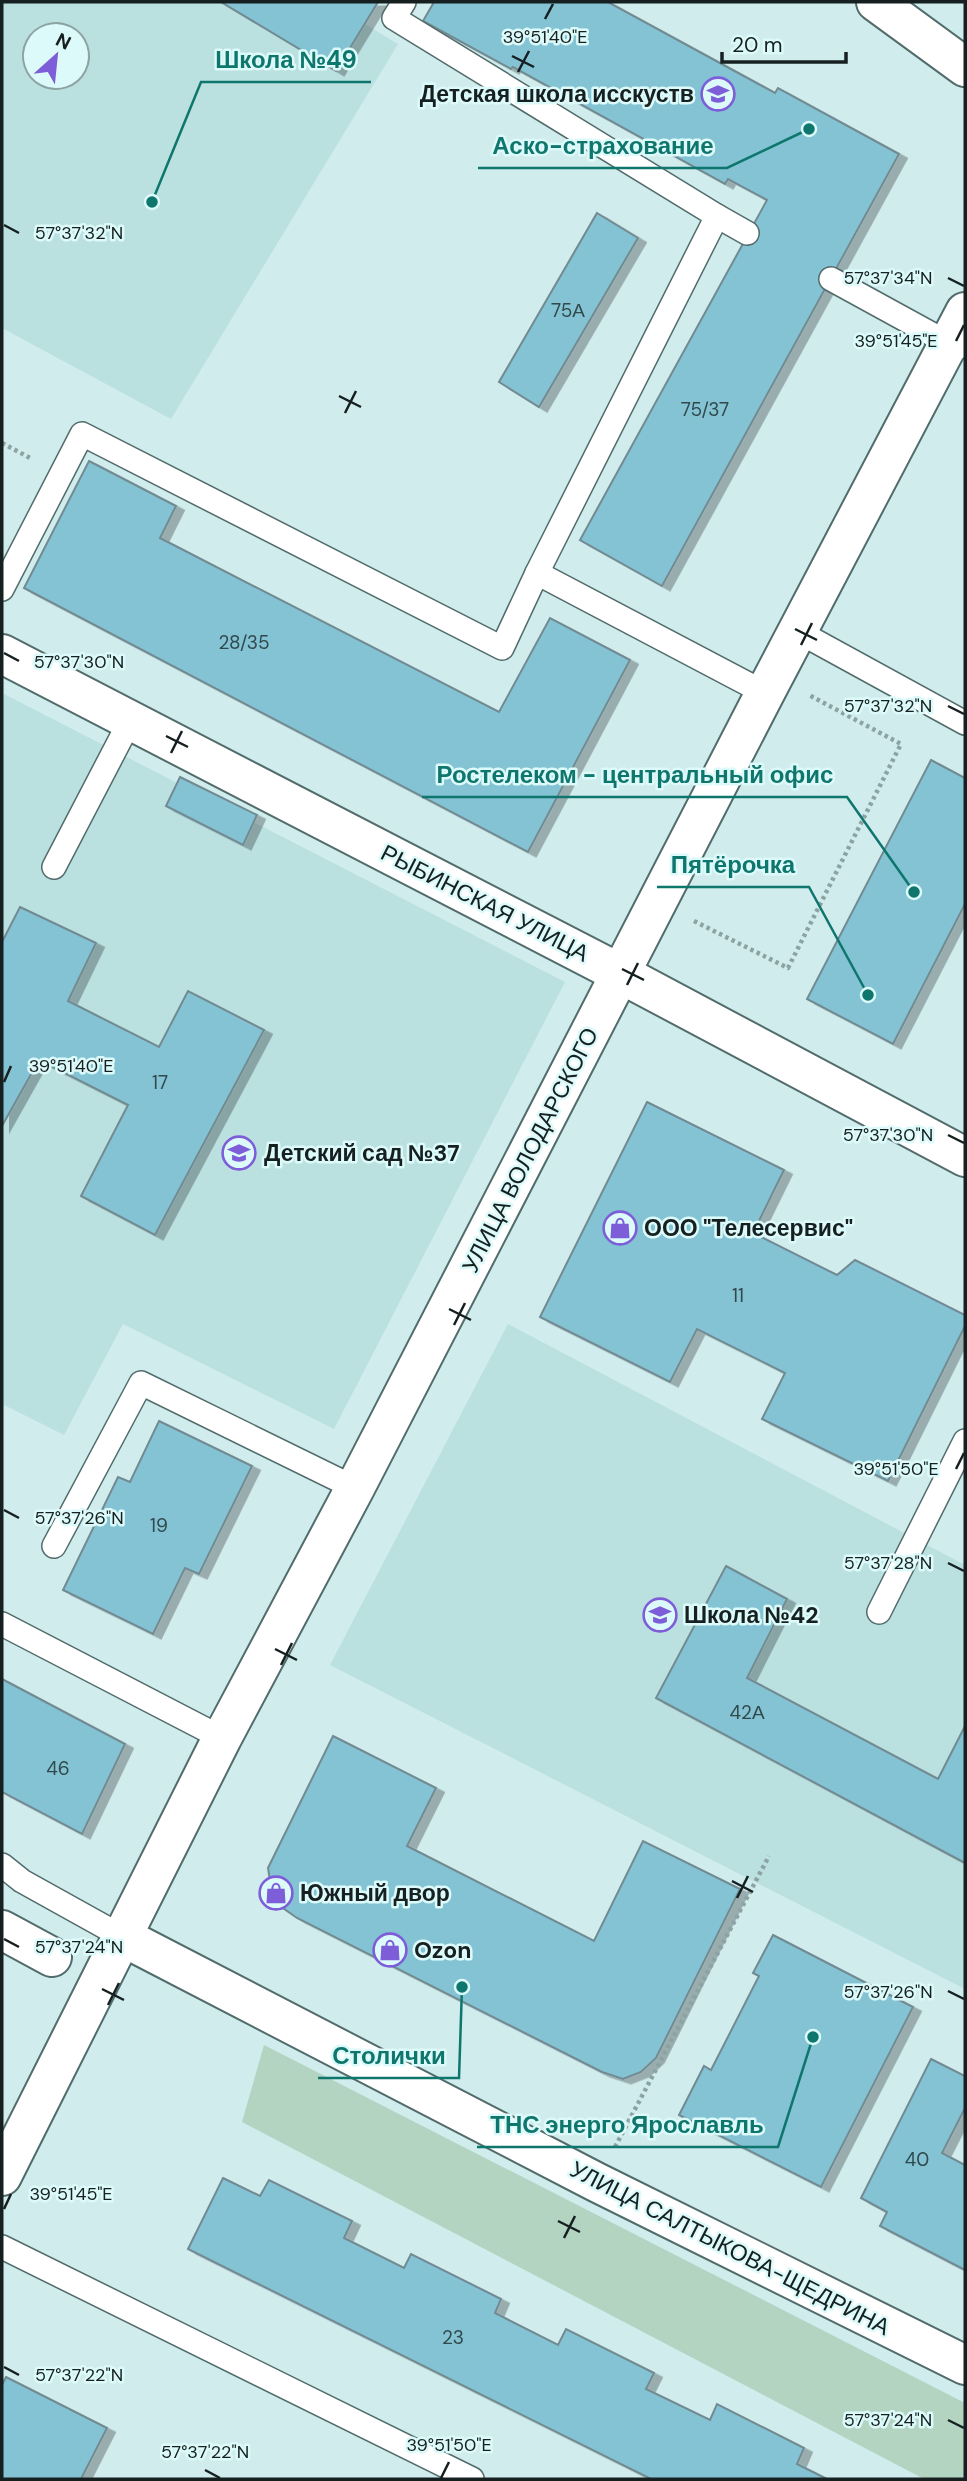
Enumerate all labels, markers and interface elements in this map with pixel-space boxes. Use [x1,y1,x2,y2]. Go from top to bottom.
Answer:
north arrow [21,21,91,91]
scale bar [722,21,846,65]
text: 39°51'40"E [503,25,587,49]
text: N [52,27,75,56]
text: 20 m [732,31,783,59]
callout: Школа №49 [201,37,371,82]
text: Школа №49 [215,44,357,75]
school or university icon: Детская школа исскуств [699,75,737,113]
place label: Детская школа исскуств [420,79,694,109]
callout: Аско-страхование [478,123,727,168]
text: Аско-страхование [492,130,714,161]
text: 57°37'32"N [35,221,123,245]
text: 57°37'34"N [843,266,933,290]
house number: 75А [551,298,585,323]
text: 39°51'45"E [854,329,938,353]
house number: 75/37 [681,397,729,422]
house number: 28/35 [218,630,270,655]
text: 57°37'30"N [34,650,124,674]
text: 57°37'32"N [844,694,932,718]
callout: Ростелеком - центральный офис [422,752,847,797]
text: Ростелеком - центральный офис [437,759,833,790]
street label: РЫБИНСКАЯ УЛИЦА [376,837,595,969]
callout: Пятёрочка [657,842,809,887]
text: Пятёрочка [671,849,796,880]
street label: УЛИЦА ВОЛОДАРСКОГО [455,1022,605,1278]
text: 39°51'40"E [29,1054,113,1078]
house number: 17 [152,1070,168,1095]
text: 57°37'30"N [843,1123,933,1147]
school or university icon: Детский сад №37 [220,1134,258,1172]
place label: Детский сад №37 [264,1138,460,1168]
shop icon: ООО "Телесервис" [601,1209,639,1247]
place label: ООО "Телесервис" [644,1213,853,1243]
house number: 11 [732,1283,744,1308]
text: 39°51'50"E [853,1457,939,1481]
text: 57°37'26"N [34,1506,124,1530]
house number: 19 [150,1513,168,1538]
text: 57°37'28"N [844,1551,932,1575]
school or university icon: Школа №42 [641,1596,679,1634]
place label: Школа №42 [684,1600,818,1630]
house number: 42А [729,1700,765,1725]
house number: 46 [46,1756,70,1781]
shop icon: Южный двор [257,1874,295,1912]
place label: Южный двор [300,1878,450,1908]
shop icon: Ozon [371,1931,409,1969]
text: 57°37'24"N [35,1935,123,1959]
place label: Ozon [414,1935,472,1965]
text: 57°37'26"N [843,1980,933,2004]
callout: Столички [318,2033,459,2078]
text: Столички [332,2040,446,2071]
callout: ТНС энерго Ярославль [477,2102,778,2147]
text: ТНС энерго Ярославль [490,2109,764,2140]
house number: 40 [905,2147,929,2172]
street label: УЛИЦА САЛТЫКОВА-ЩЕДРИНА [565,2154,896,2342]
text: 39°51'45"E [29,2182,113,2206]
house number: 23 [442,2325,464,2350]
text: 57°37'22"N [35,2363,123,2387]
text: 57°37'24"N [844,2408,932,2432]
text: 39°51'50"E [406,2433,492,2457]
text: 57°37'22"N [161,2440,249,2464]

